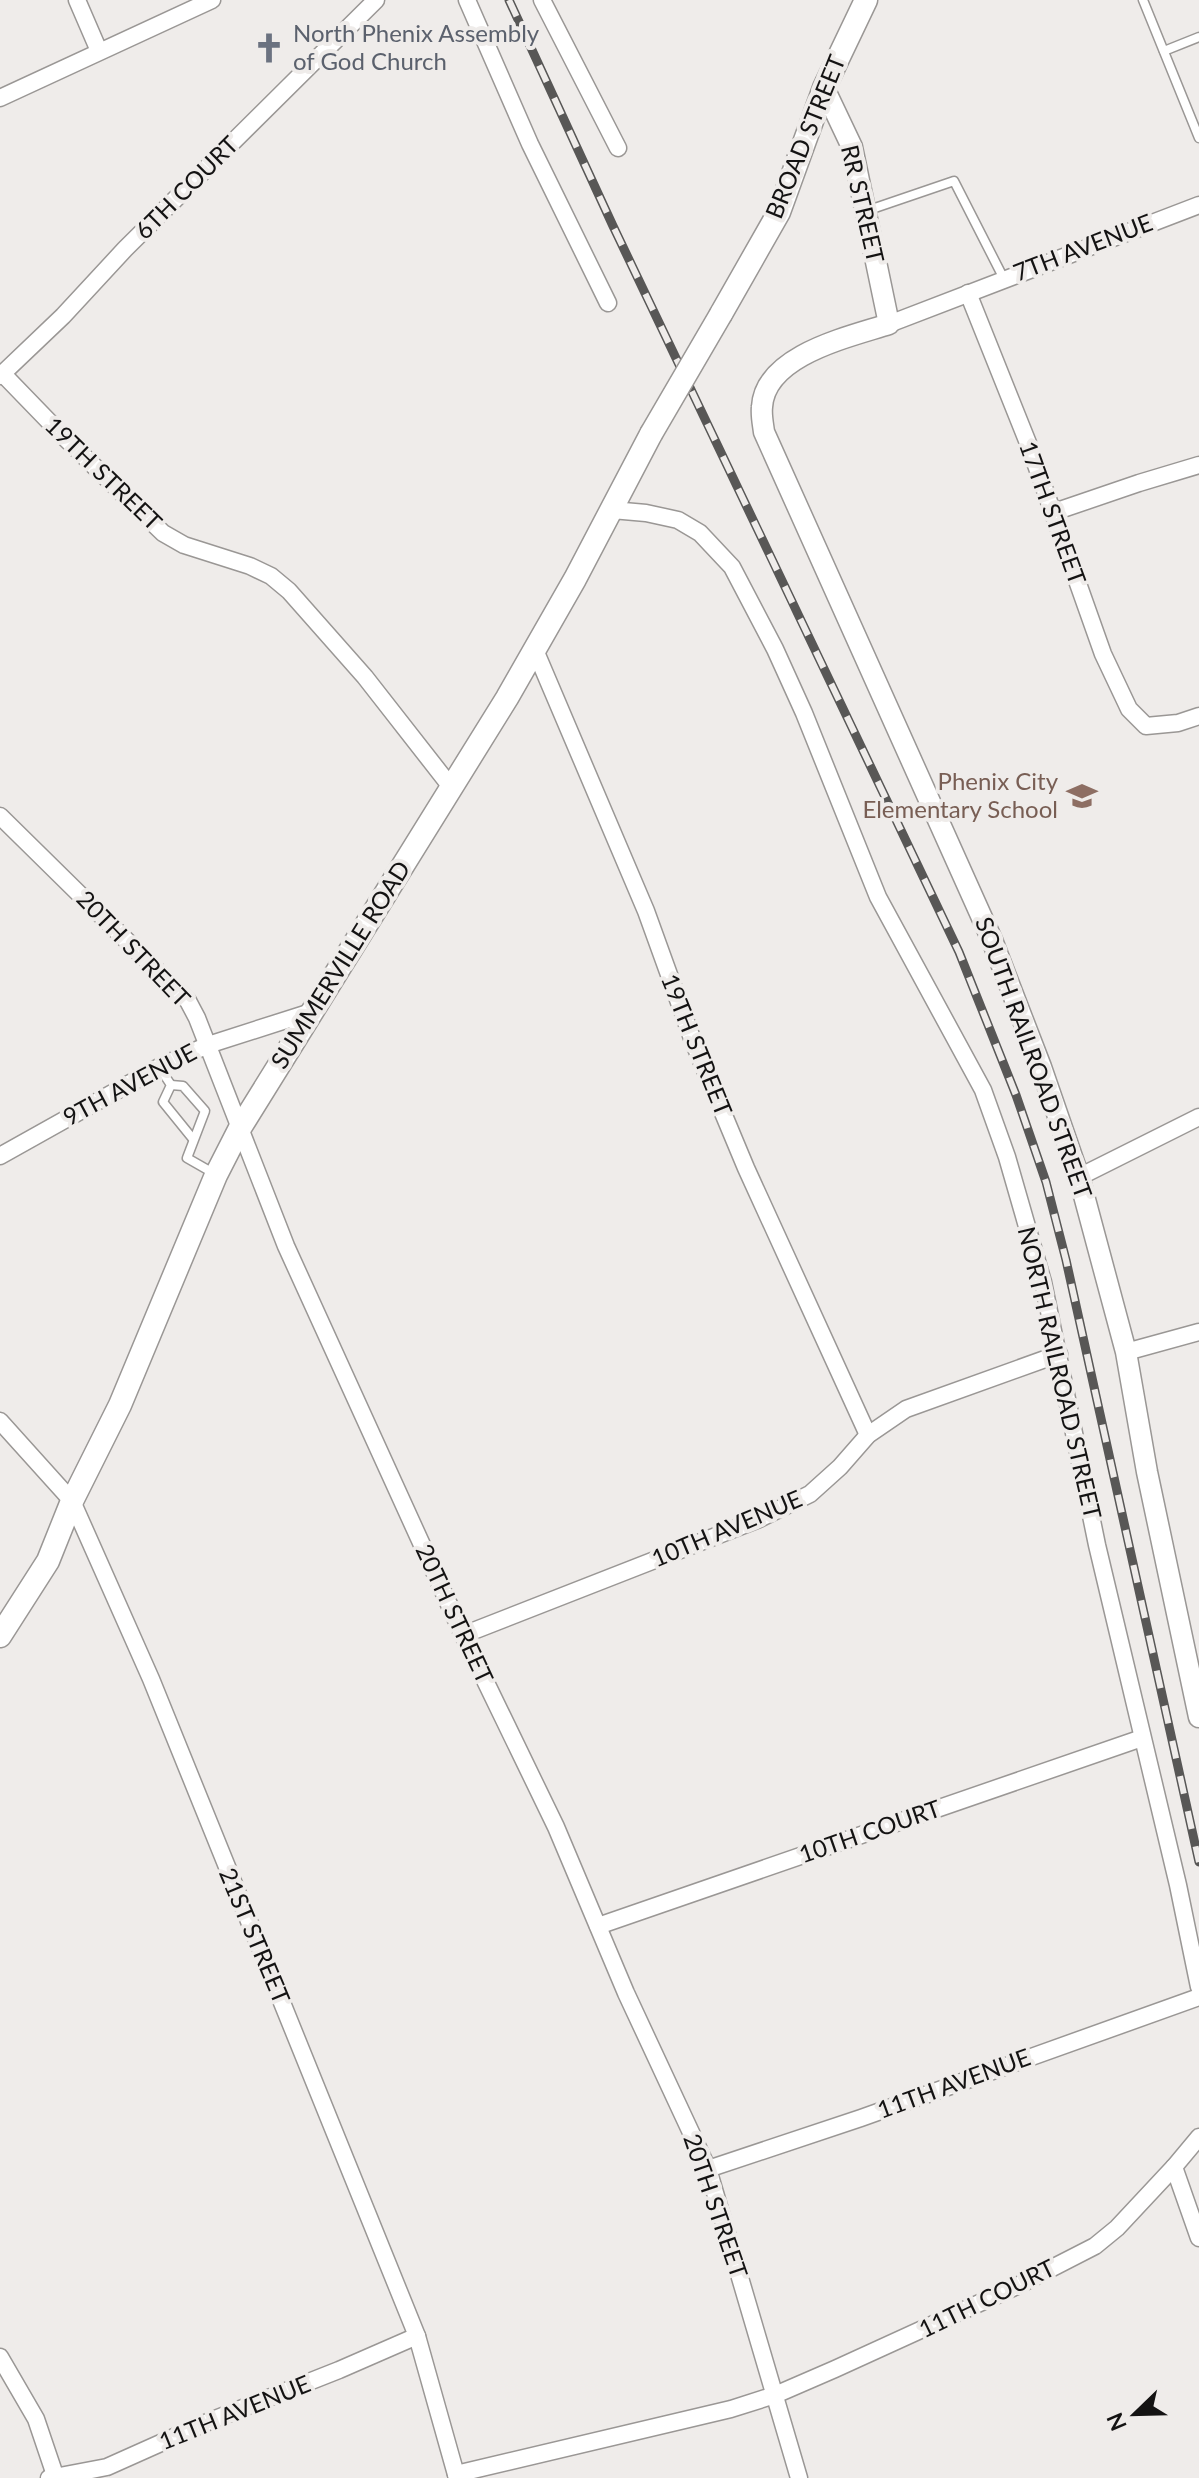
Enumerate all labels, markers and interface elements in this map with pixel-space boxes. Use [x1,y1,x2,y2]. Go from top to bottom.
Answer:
place label: North Phenix Assembly of God Church [293,18,540,75]
church icon: North Phenix Assembly of God Church [252,31,286,65]
street label: BROAD STREET [759,50,851,222]
street label: 6TH COURT [128,129,243,244]
street label: RR STREET [836,142,891,266]
street label: 7TH AVENUE [1009,207,1156,286]
street label: 19TH STREET [40,410,168,536]
street label: 17TH STREET [1014,437,1093,588]
place label: Phenix City Elementary School [862,766,1059,823]
school or university icon: Phenix City Elementary School [1065,779,1099,813]
street label: SUMMERVILLE ROAD [264,855,415,1073]
street label: 20TH STREET [71,884,197,1012]
street label: SOUTH RAILROAD STREET [970,913,1099,1202]
street label: 19TH STREET [656,969,739,1120]
street label: 9TH AVENUE [58,1036,201,1131]
street label: NORTH RAILROAD STREET [1013,1224,1108,1522]
street label: 10TH AVENUE [647,1483,806,1572]
street label: 20TH STREET [410,1539,500,1688]
street label: 10TH COURT [795,1793,944,1868]
street label: 21ST STREET [214,1863,297,2008]
street label: 11TH AVENUE [873,2042,1034,2124]
street label: 20TH STREET [678,2130,755,2281]
street label: 11TH COURT [914,2252,1059,2343]
street label: 11TH AVENUE [155,2368,314,2455]
north arrow [1095,2374,1175,2454]
text: N [1100,2409,1132,2435]

